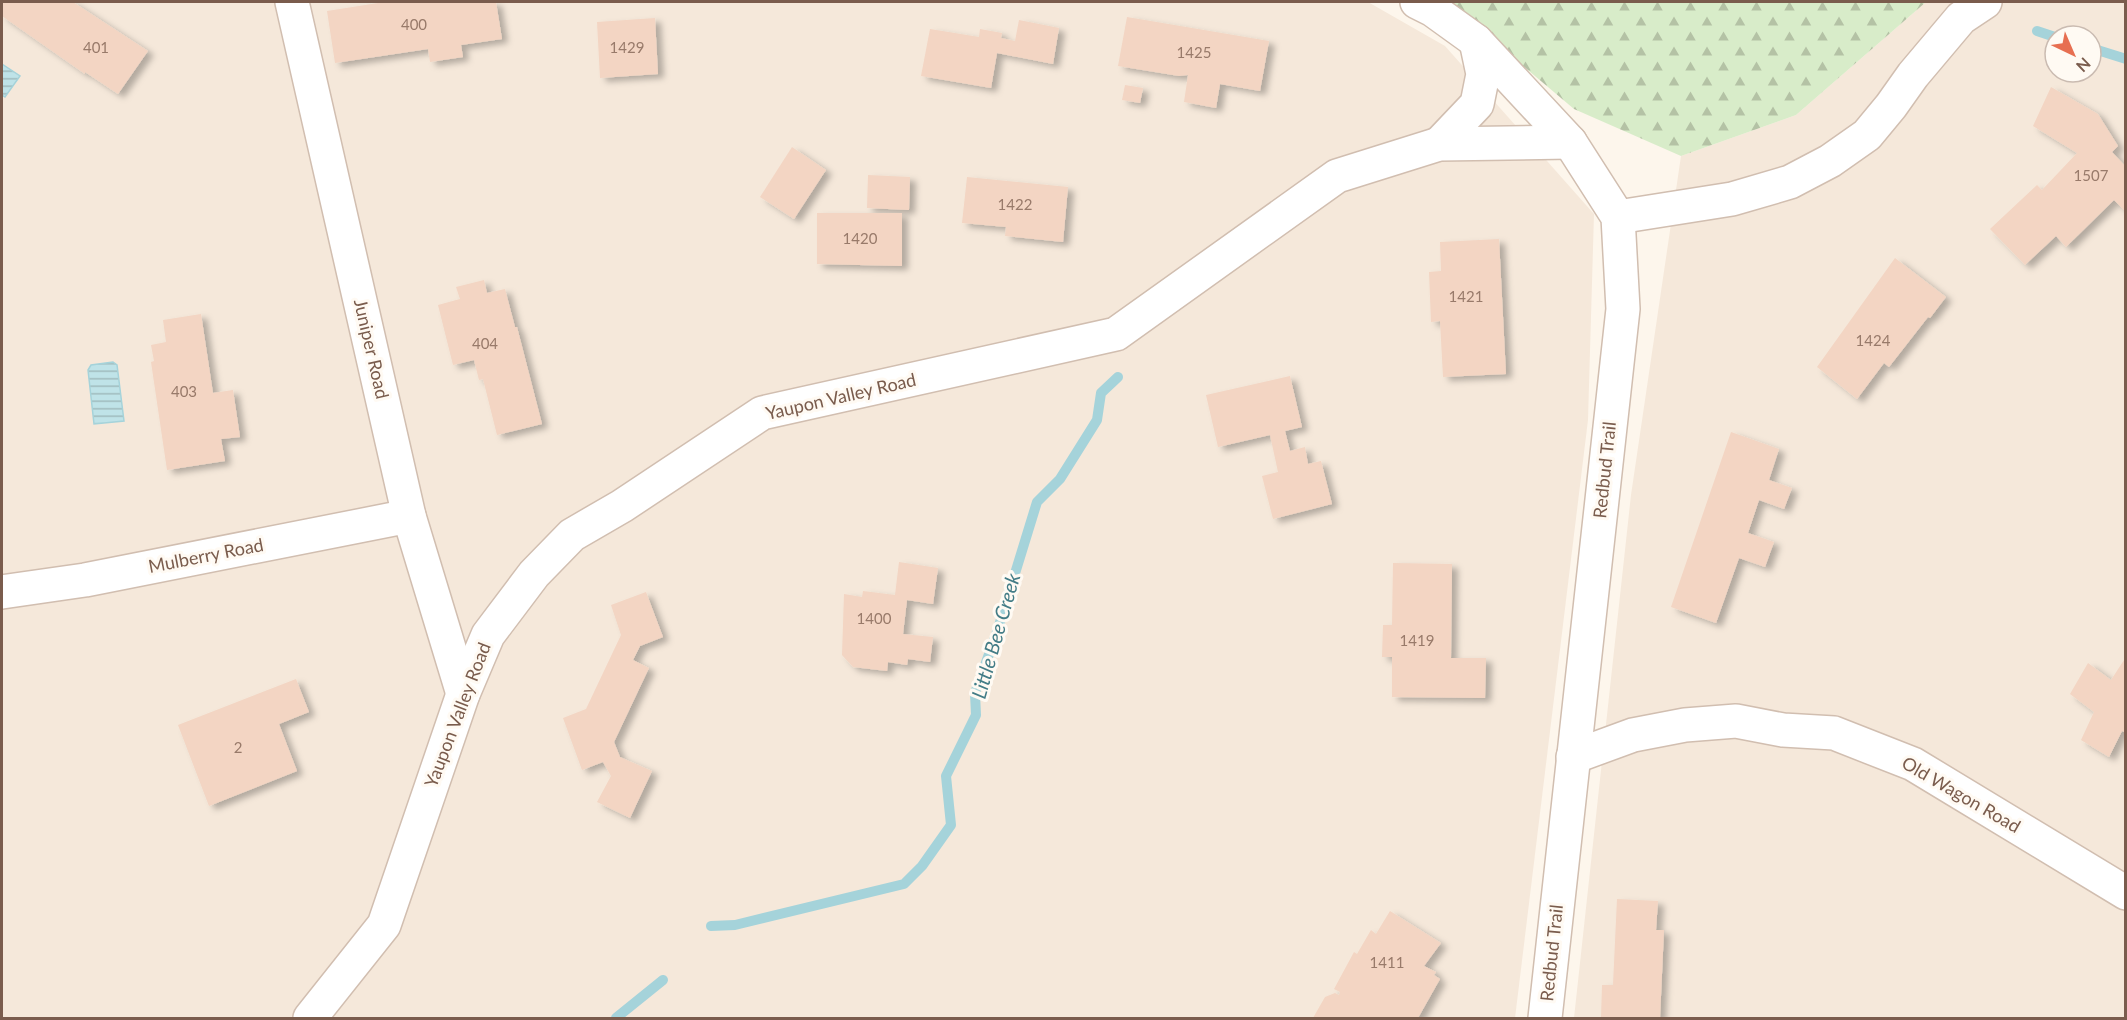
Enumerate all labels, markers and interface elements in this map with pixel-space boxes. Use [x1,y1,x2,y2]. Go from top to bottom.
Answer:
house number: 400 [401,15,427,33]
north arrow [2043,24,2103,84]
house number: 401 [83,38,109,56]
house number: 1429 [610,38,644,56]
house number: 1425 [1177,43,1211,61]
text: N [2073,54,2095,76]
house number: 1507 [2074,166,2109,184]
house number: 1422 [998,195,1032,213]
house number: 1420 [843,229,878,247]
house number: 1421 [1449,287,1483,305]
street label: Juniper Road [350,297,394,401]
house number: 1424 [1856,331,1891,349]
house number: 404 [472,334,498,352]
street label: Yaupon Valley Road [764,368,918,424]
house number: 403 [171,382,197,400]
street label: Redbud Trail [1588,420,1620,519]
street label: Mulberry Road [146,533,265,577]
water label: Little Bee Creek [966,570,1024,701]
house number: 1400 [857,609,892,627]
house number: 1419 [1400,631,1434,649]
street label: Yaupon Valley Road [419,639,495,790]
house number: 2 [234,738,242,756]
street label: Old Wagon Road [1898,751,2025,837]
street label: Redbud Trail [1535,903,1567,1002]
house number: 1411 [1370,953,1404,971]

